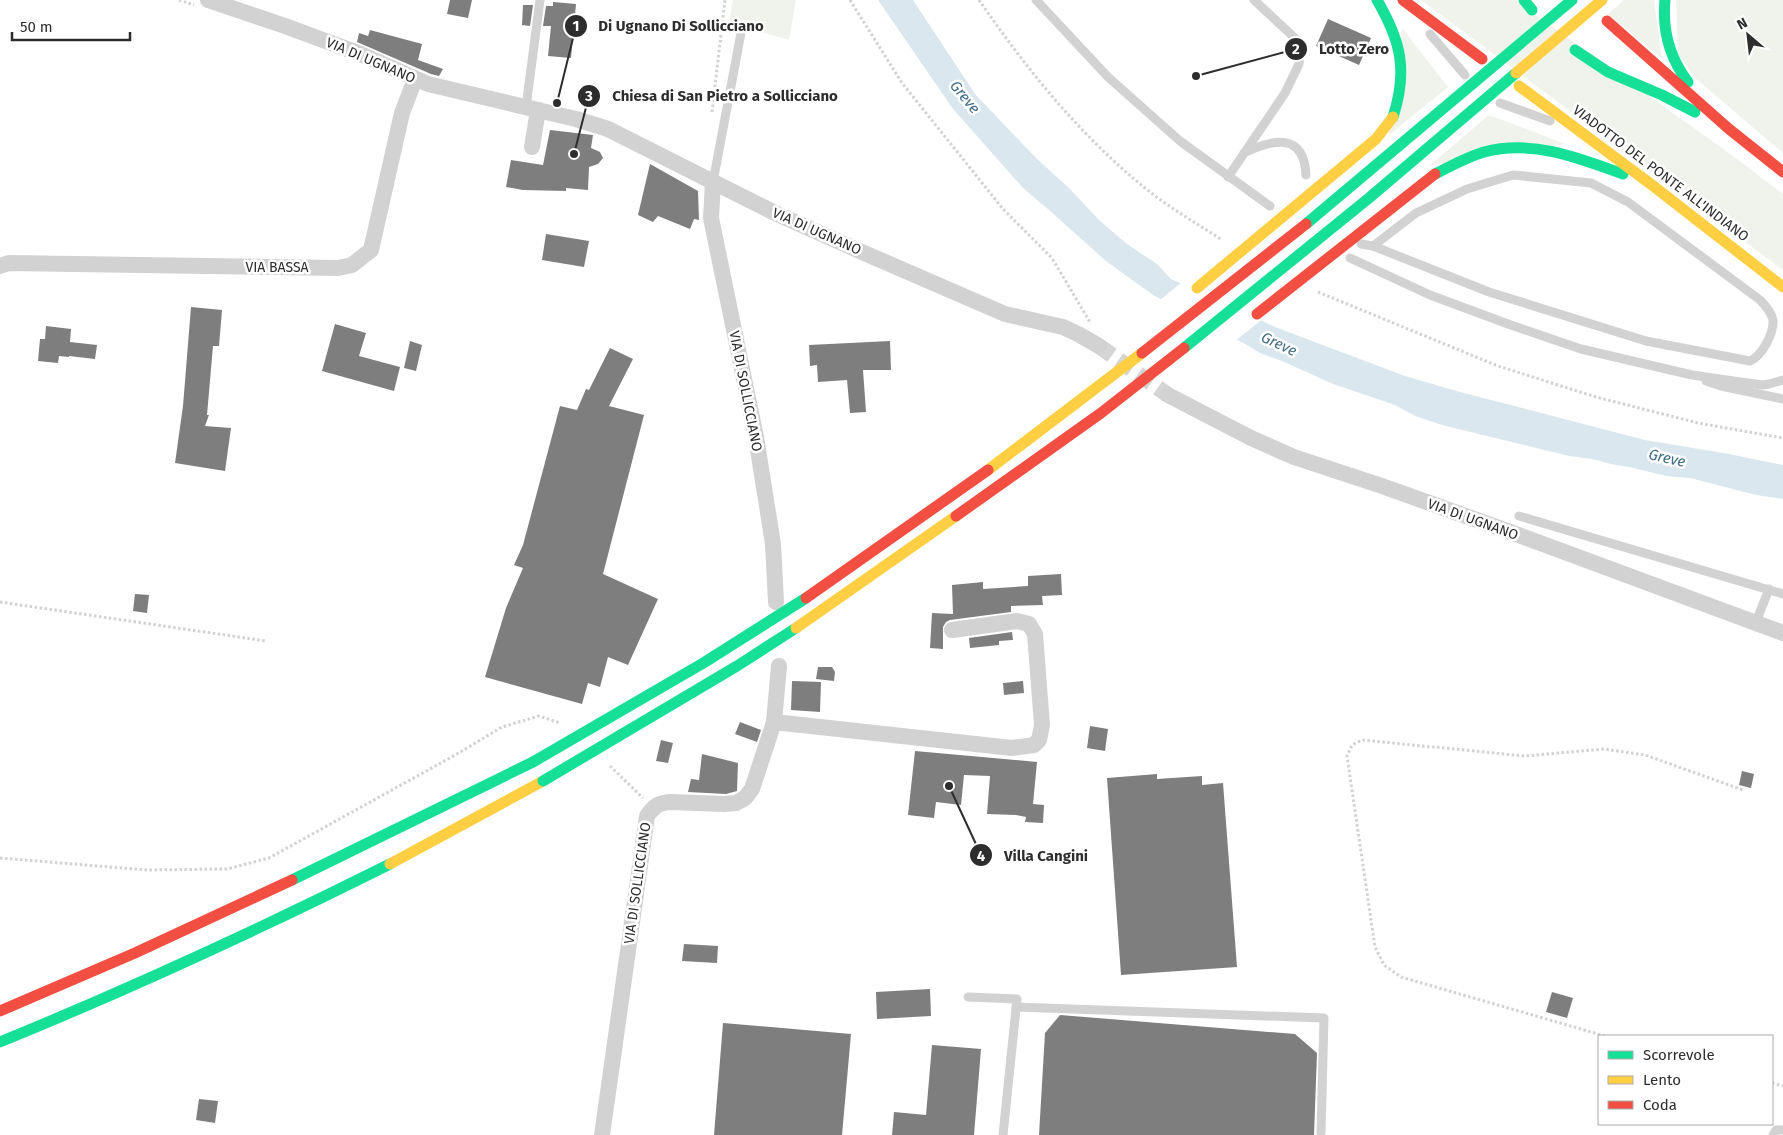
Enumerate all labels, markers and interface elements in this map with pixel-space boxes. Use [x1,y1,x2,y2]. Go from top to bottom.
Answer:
scale bar [12,10,130,42]
north arrow [1723,10,1773,60]
callout: Di Ugnano Di Sollicciano [563,11,774,41]
text: N [1734,14,1750,34]
text: 1 [573,17,579,35]
text: Di Ugnano Di Sollicciano [598,17,764,35]
text: 50 m [20,18,53,36]
street label: VIA DI UGNANO [324,34,418,87]
callout: Lotto Zero [1284,34,1399,64]
text: 2 [1292,40,1300,58]
text: Lotto Zero [1319,40,1389,58]
water label: Greve [946,77,984,117]
callout: Chiesa di San Pietro a Sollicciano [577,81,848,111]
text: 3 [584,87,593,105]
text: Chiesa di San Pietro a Sollicciano [612,87,838,105]
street label: VIADOTTO DEL PONTE ALL'INDIANO [1569,102,1752,245]
street label: VIA DI UGNANO [770,204,864,259]
street label: VIA BASSA [245,259,309,276]
water label: Greve [1258,328,1300,360]
street label: VIA DI SOLLICCIANO [725,329,766,453]
water label: Greve [1647,445,1687,471]
street label: VIA DI UGNANO [1425,495,1521,544]
street label: VIA DI SOLLICCIANO [621,821,654,945]
callout: Villa Cangini [969,840,1098,870]
text: 4 [977,847,986,865]
text: Villa Cangini [1003,847,1088,865]
legend [1598,1035,1773,1125]
text: Scorrevole [1643,1046,1715,1064]
text: Lento [1643,1071,1681,1089]
text: Coda [1643,1096,1677,1114]

